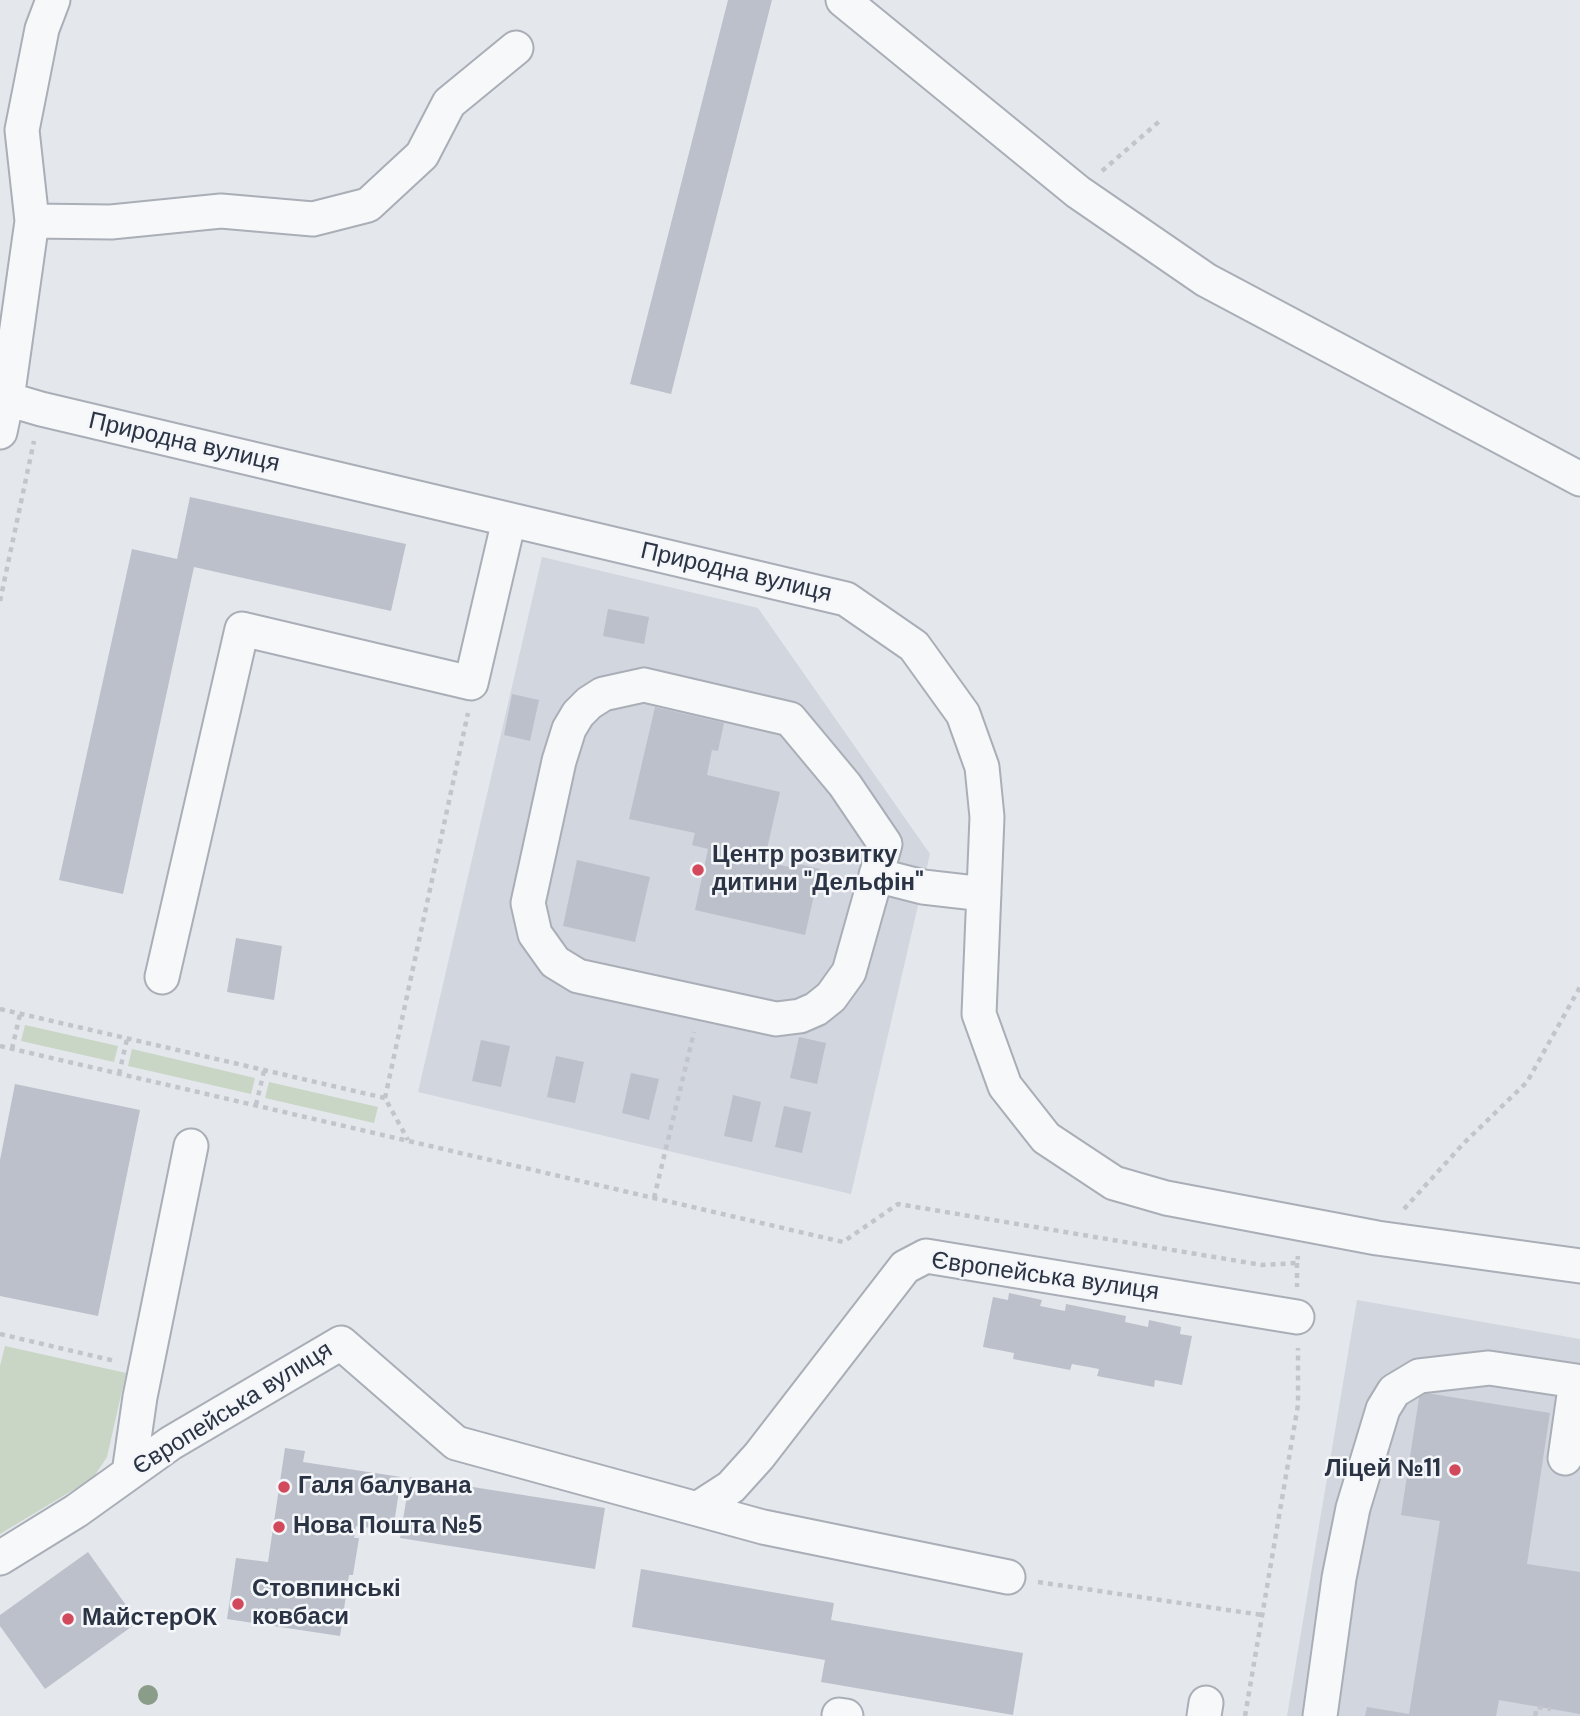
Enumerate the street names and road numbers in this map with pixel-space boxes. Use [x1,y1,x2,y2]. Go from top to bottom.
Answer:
street label: Природна вулиця [86,407,282,479]
street label: Природна вулиця [638,537,834,609]
street label: Європейська вулиця [929,1247,1161,1307]
street label: Європейська вулиця [128,1336,338,1482]

